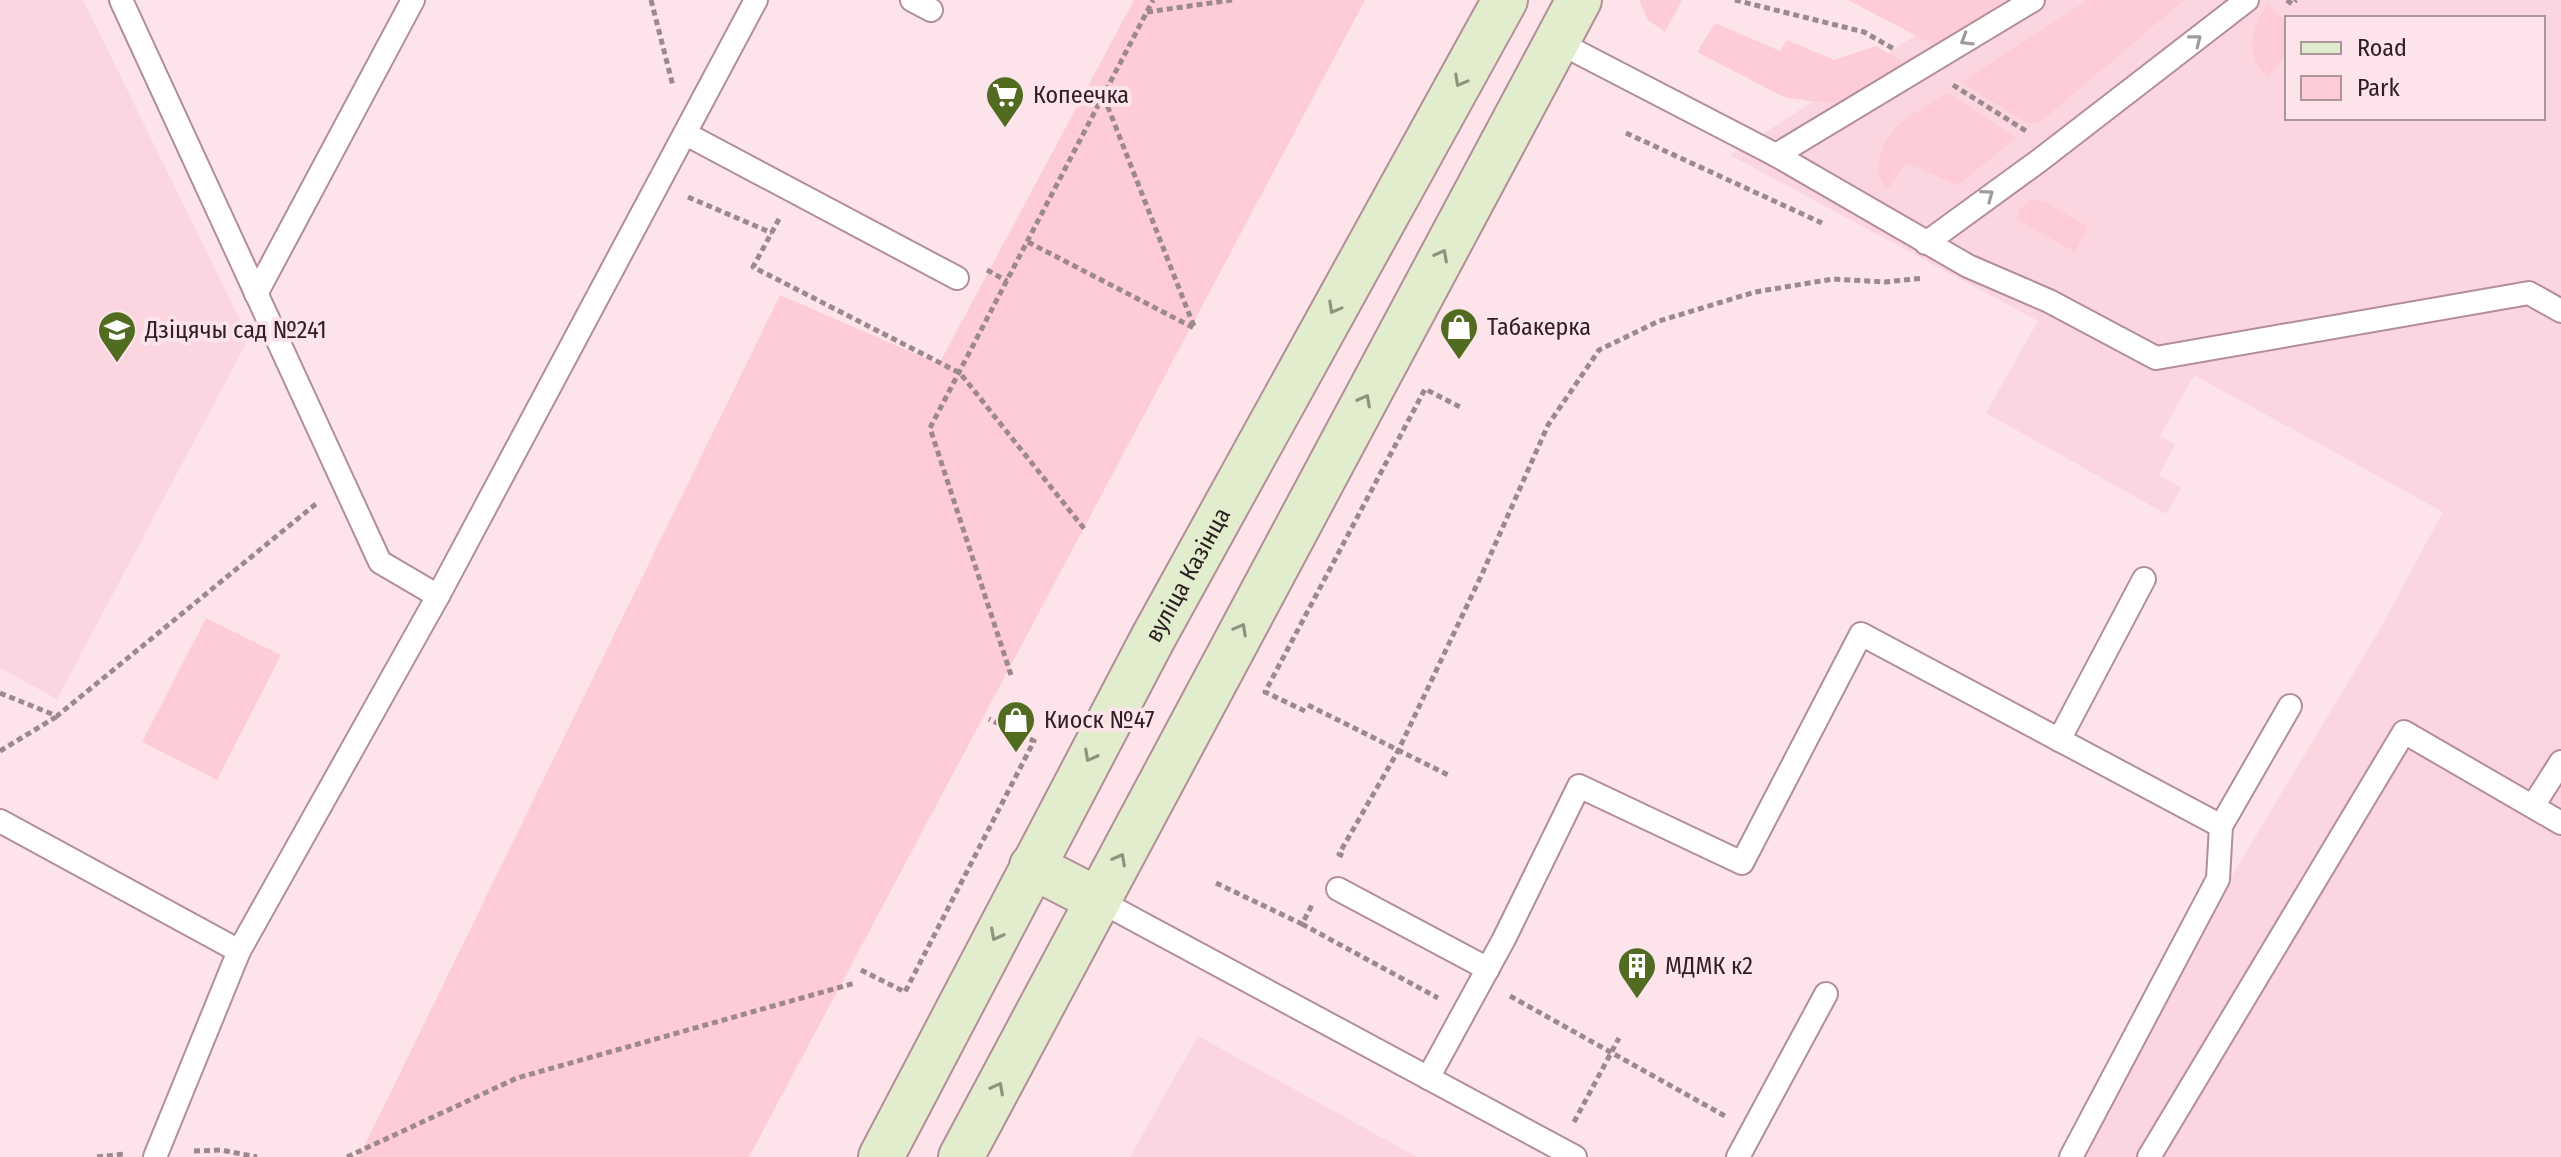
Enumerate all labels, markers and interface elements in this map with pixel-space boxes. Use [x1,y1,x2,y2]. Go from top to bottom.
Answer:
legend [2285,16,2545,120]
one-way arrow [1960,30,1975,46]
text: Road [2357,34,2407,62]
one-way arrow [2187,35,2202,49]
one-way arrow [1454,72,1470,86]
supermarket icon: Копеечка [984,74,1026,129]
text: Park [2357,74,2400,102]
place label: Копеечка [1033,81,1129,109]
one-way arrow [1979,190,1993,205]
one-way arrow [1433,248,1448,263]
one-way arrow [1328,299,1344,314]
shop icon: Табакерка [1438,306,1480,361]
school or university icon: Дзіцячы сад №241 [96,309,138,364]
place label: Табакерка [1487,313,1591,341]
place label: Дзіцячы сад №241 [144,316,327,344]
one-way arrow [1356,394,1371,408]
street label: вуліца Казінца [1140,503,1236,647]
one-way arrow [1231,623,1247,637]
shop icon: Киоск №47 [995,699,1037,754]
place label: Киоск №47 [1044,706,1155,734]
one-way arrow [1085,748,1100,763]
one-way arrow [1110,852,1125,867]
one-way arrow [991,927,1006,941]
building icon: МДМК к2 [1616,945,1658,1000]
place label: МДМК к2 [1665,952,1753,980]
one-way arrow [988,1082,1003,1097]

